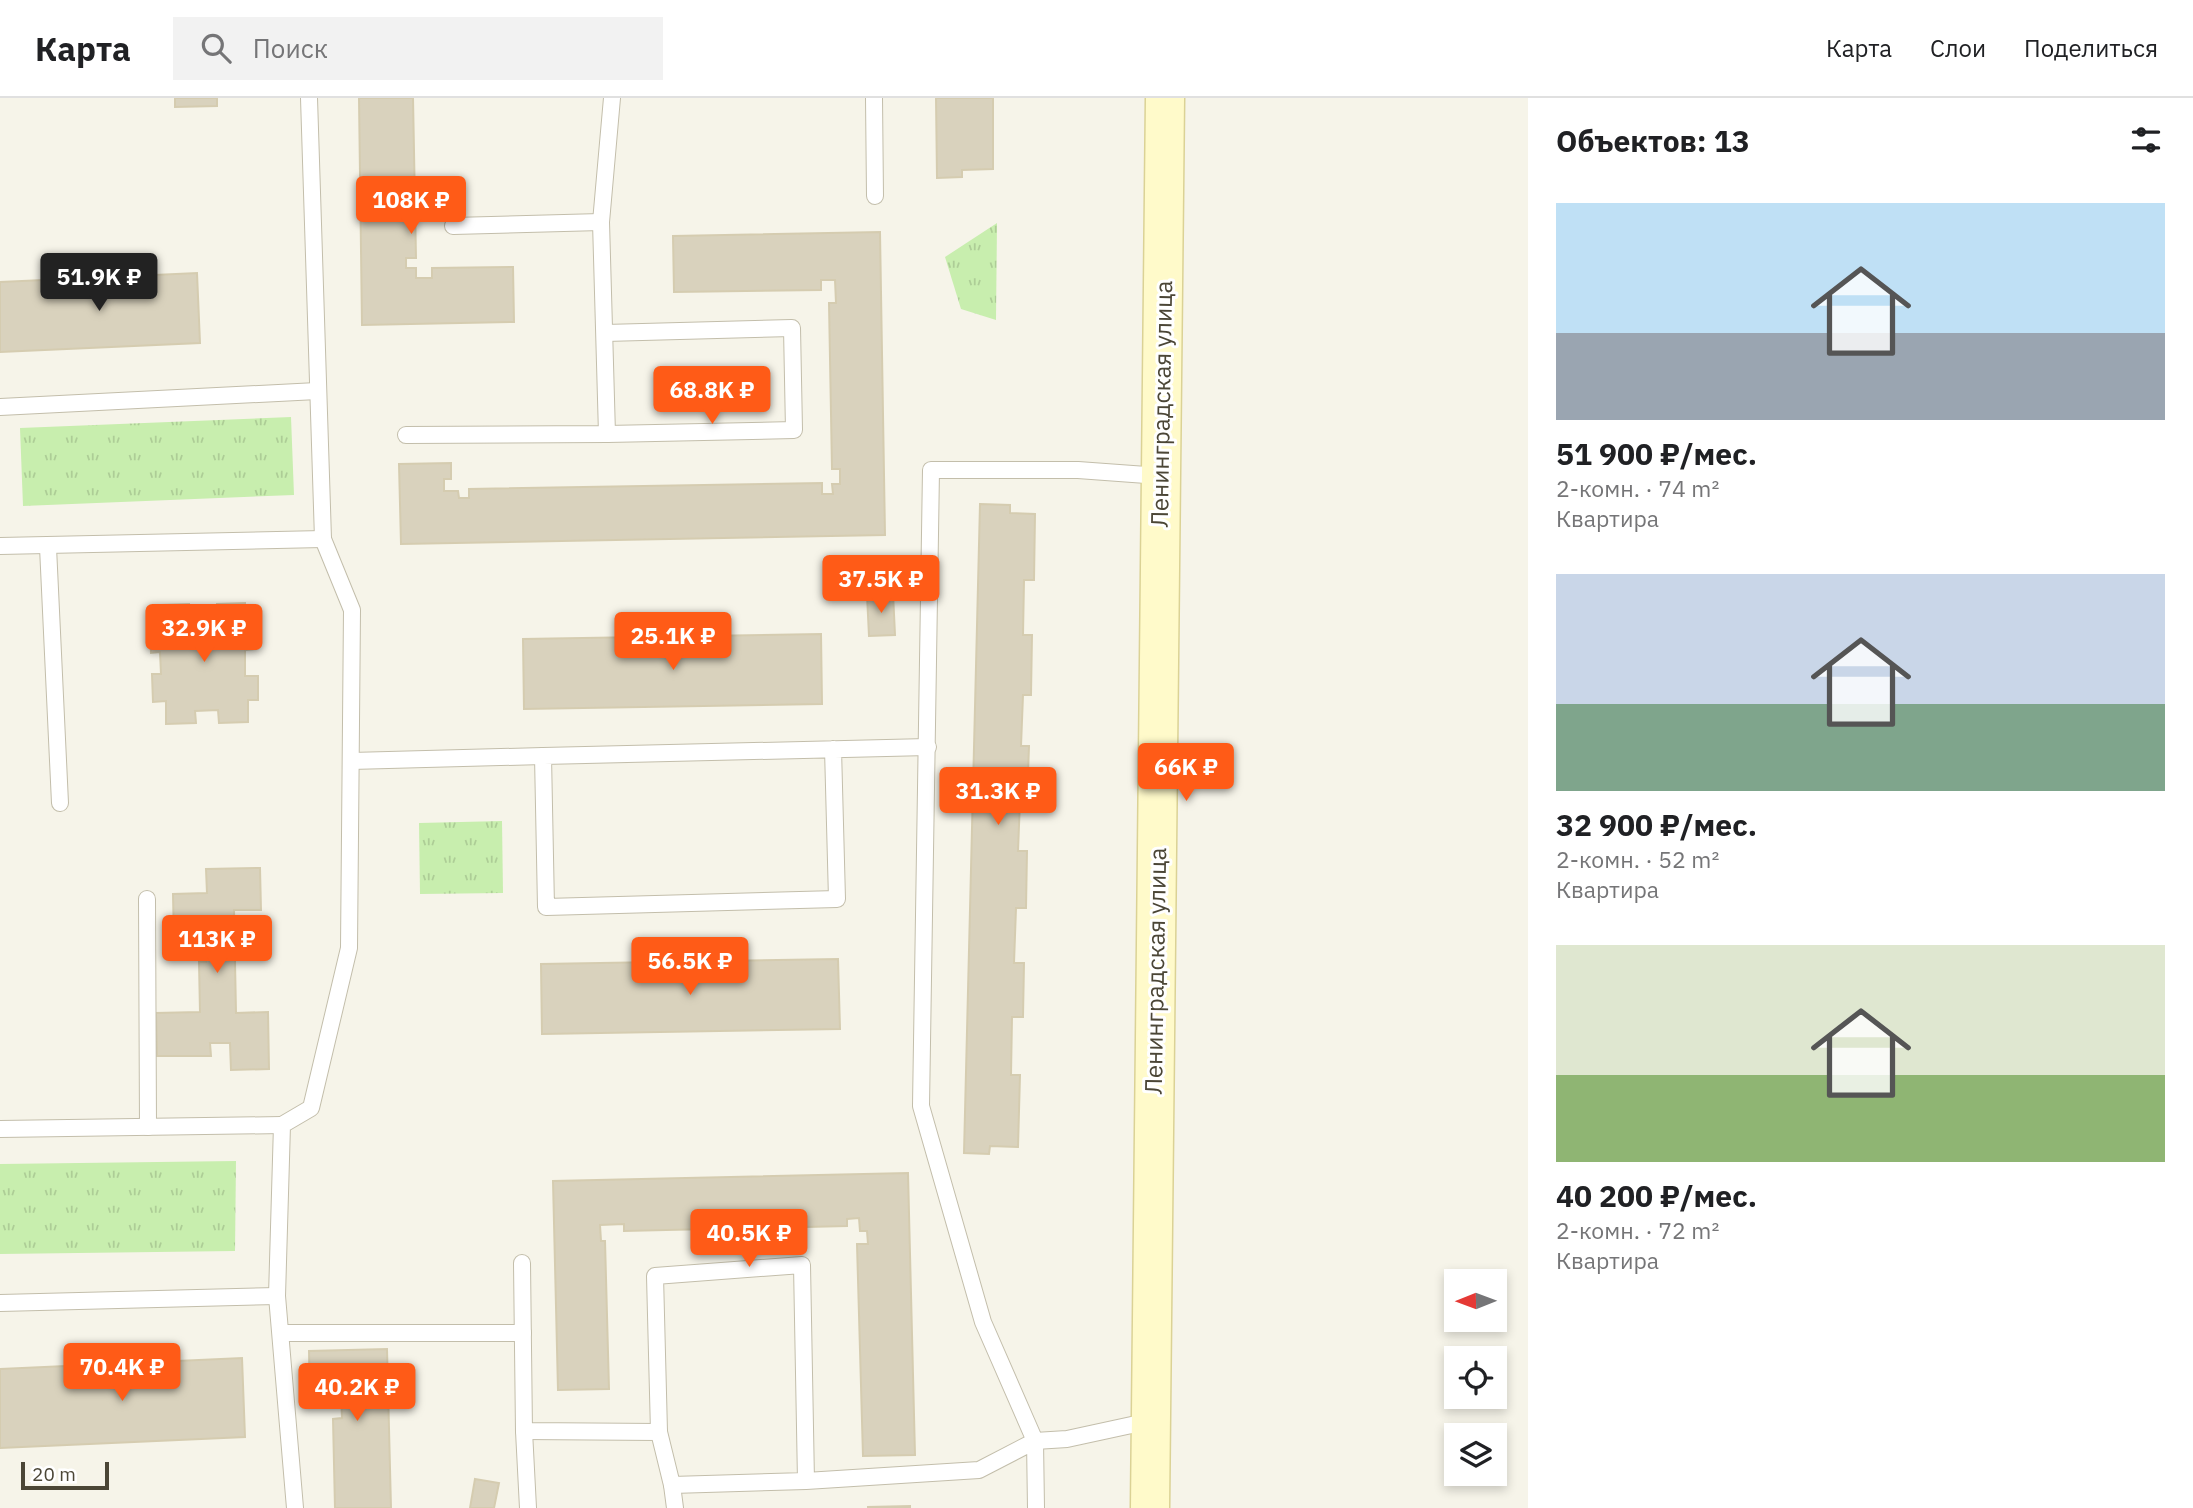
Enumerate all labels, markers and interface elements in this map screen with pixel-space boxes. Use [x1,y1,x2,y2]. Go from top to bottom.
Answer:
search box [173,17,663,80]
text: Карта [35,27,131,70]
icon: search [197,29,235,67]
text: Поиск [253,31,328,65]
text: Карта [1826,32,1892,64]
text: Слои [1930,32,1986,64]
text: Поделиться [2024,32,2158,64]
text: Объектов: 13 [1556,121,1750,160]
icon: filters [2127,121,2165,159]
pin: 108K ₽ [354,176,468,236]
text: 108K ₽ [372,184,450,214]
icon: home [1798,248,1924,374]
pin: 51.9K ₽ [34,254,164,313]
text: 51.9K ₽ [56,261,142,291]
street label: Ленинградская улица [1143,280,1179,528]
pin: 68.8K ₽ [647,366,777,426]
text: 68.8K ₽ [669,374,755,404]
text: 51 900 ₽/мес. [1556,434,1757,473]
text: 2-комн. · 74 m² [1556,473,1719,503]
text: Квартира [1556,503,1659,533]
pin: 37.5K ₽ [816,556,946,615]
text: 37.5K ₽ [838,563,924,593]
pin: 32.9K ₽ [139,604,269,664]
text: 32.9K ₽ [161,612,247,642]
pin: 25.1K ₽ [608,612,738,672]
icon: home [1798,619,1924,745]
text: 25.1K ₽ [630,620,716,650]
pin: 66K ₽ [1137,744,1235,803]
text: 66K ₽ [1154,751,1218,781]
pin: 31.3K ₽ [933,768,1063,827]
text: 31.3K ₽ [955,775,1041,805]
text: 32 900 ₽/мес. [1556,805,1757,844]
text: 2-комн. · 52 m² [1556,844,1719,874]
street label: Ленинградская улица [1137,847,1173,1095]
text: Квартира [1556,874,1659,904]
pin: 113K ₽ [160,916,274,975]
text: 113K ₽ [178,923,256,953]
pin: 56.5K ₽ [625,937,755,997]
text: 56.5K ₽ [647,945,733,975]
icon: home [1798,990,1924,1116]
text: 40 200 ₽/мес. [1556,1176,1757,1215]
pin: 40.5K ₽ [684,1210,814,1269]
text: 2-комн. · 72 m² [1556,1215,1719,1245]
text: 40.5K ₽ [706,1217,792,1247]
text: Квартира [1556,1245,1659,1275]
north arrow [1444,1269,1507,1332]
map controls [1444,1269,1507,1486]
pin: 70.4K ₽ [57,1344,187,1403]
button: locate [1444,1346,1507,1409]
text: 70.4K ₽ [79,1351,165,1381]
pin: 40.2K ₽ [292,1364,422,1423]
text: 40.2K ₽ [314,1371,400,1401]
button: layers [1444,1423,1507,1486]
scale bar [21,1459,108,1491]
text: 20 m [32,1462,76,1486]

